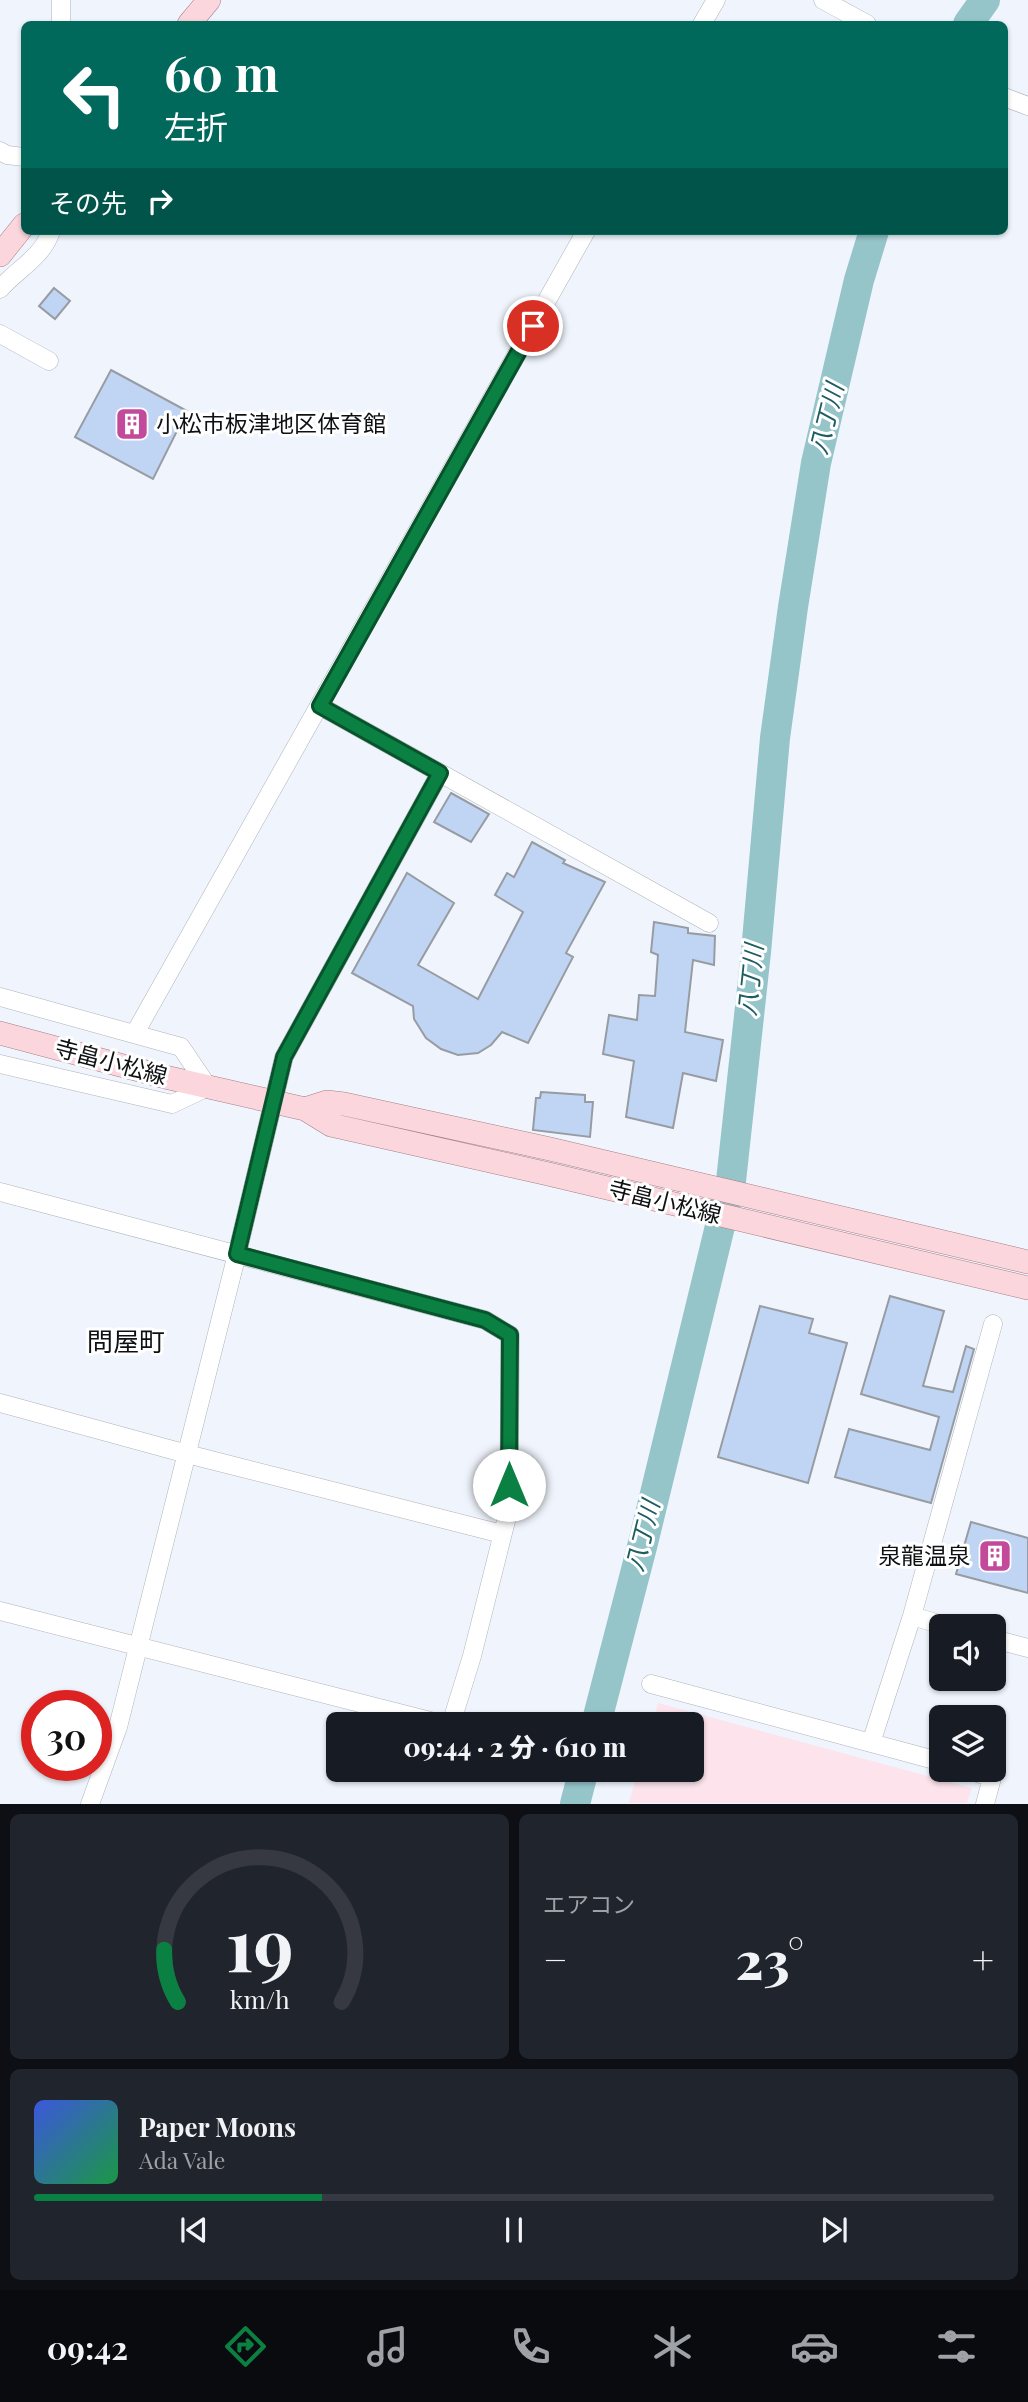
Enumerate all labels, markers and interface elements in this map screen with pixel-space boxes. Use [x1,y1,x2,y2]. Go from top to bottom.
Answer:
text: 60 m [164,39,279,104]
icon: left [49,49,140,140]
text: 左折 [164,104,228,147]
icon: right [141,182,179,220]
text: その先 [49,185,127,220]
pin [503,296,563,356]
icon: arrive [514,307,552,345]
water label: 八丁川 [801,377,850,457]
building icon: 小松市板津地区体育館 [113,405,151,443]
place label: 小松市板津地区体育館 [156,407,386,438]
water label: 八丁川 [729,939,769,1017]
street label: 寺畠小松線 [52,1031,171,1090]
street label: 寺畠小松線 [606,1172,725,1229]
district label: 問屋町 [87,1323,165,1358]
position arrow [472,1448,546,1522]
water label: 八丁川 [617,1494,666,1574]
building icon: 泉龍温泉 [976,1537,1014,1575]
place label: 泉龍温泉 [878,1539,970,1570]
map controls [929,1614,1006,1782]
button: sound [929,1614,1006,1691]
speed limit sign: 30 [21,1690,112,1781]
button: layers [929,1705,1006,1782]
text: 09:44 · 2 分 · 610 m [404,1729,626,1764]
text: エアコン [543,1888,635,1919]
text: 19 [225,1894,294,1991]
text: 23° [736,1924,804,1993]
text: − [543,1933,568,1984]
text: + [972,1933,994,1984]
text: km/h [230,1982,290,2015]
text: Paper Moons [139,2109,296,2144]
text: Ada Vale [139,2144,226,2175]
icon: previous [175,2211,213,2249]
icon: pause [495,2211,533,2249]
icon: next [815,2211,853,2249]
icon: directions [221,2322,270,2371]
icon: music [363,2322,412,2371]
icon: phone [506,2322,555,2371]
icon: climate [648,2322,697,2371]
icon: car [790,2322,839,2371]
icon: filters [932,2322,981,2371]
text: 09:42 [47,2325,128,2368]

